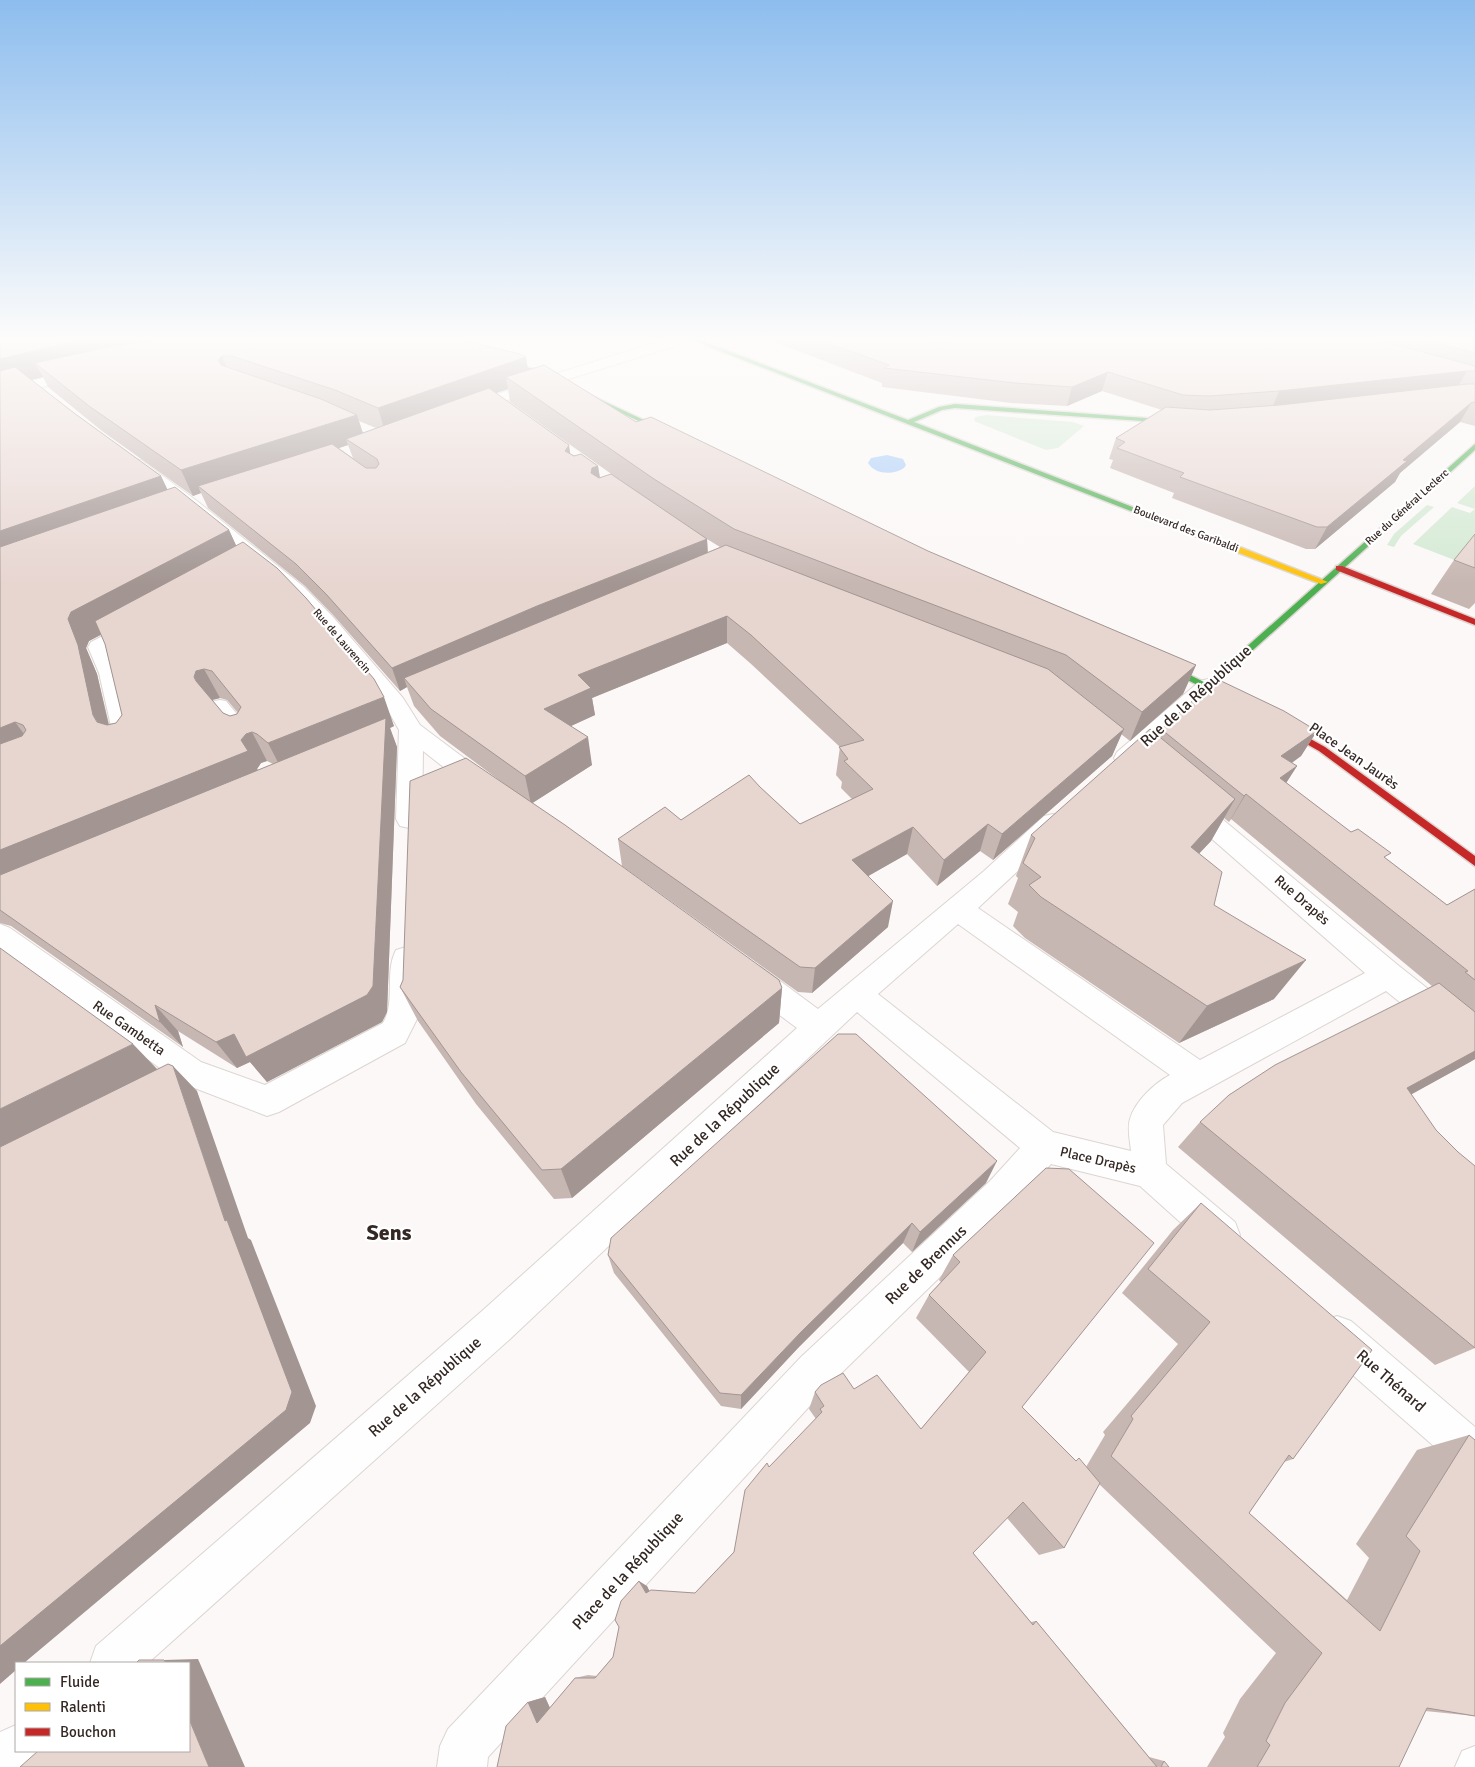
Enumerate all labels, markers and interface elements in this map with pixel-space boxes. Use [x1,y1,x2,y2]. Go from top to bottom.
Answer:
street label: Rue du Général Leclerc [1363,466,1451,548]
street label: Boulevard des Garibaldi [1132,503,1240,555]
street label: Rue de Laurencin [311,606,373,676]
street label: Rue de la République [1136,641,1256,751]
street label: Place Jean Jaurès [1306,719,1402,793]
street label: Rue Drapès [1271,871,1333,929]
street label: Rue Gambetta [90,997,168,1059]
street label: Rue de la République [666,1059,784,1171]
street label: Place Drapès [1058,1143,1138,1177]
district label: Sens [367,1219,412,1246]
street label: Rue de Brennus [881,1221,971,1309]
street label: Rue de la République [364,1333,486,1441]
street label: Rue Thénard [1352,1346,1430,1416]
street label: Place de la République [568,1508,688,1634]
legend [15,1662,190,1752]
text: Fluide [60,1673,100,1691]
text: Ralenti [60,1698,106,1716]
text: Bouchon [60,1723,116,1741]

